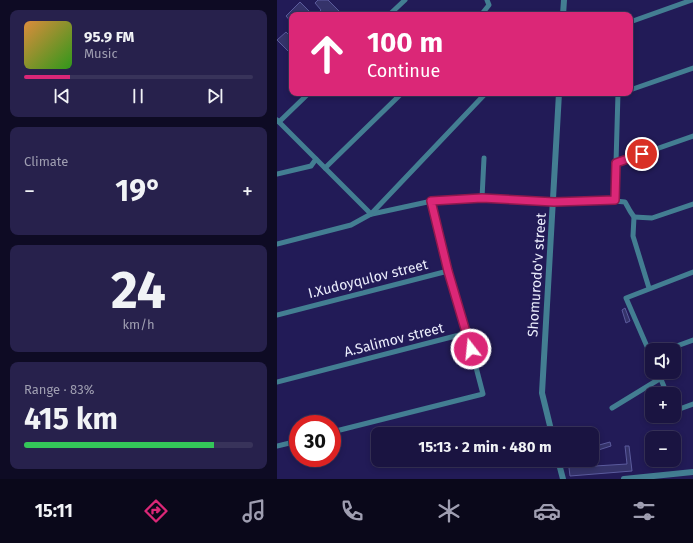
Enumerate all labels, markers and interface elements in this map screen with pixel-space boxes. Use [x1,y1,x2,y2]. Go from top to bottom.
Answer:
text: 100 m [367,26,443,59]
text: 95.9 FM [84,28,134,46]
icon: ahead [301,28,353,80]
text: Music [84,46,118,61]
text: Continue [367,60,440,82]
icon: previous [51,85,73,107]
icon: pause [127,85,149,107]
icon: next [204,85,226,107]
pin [625,137,659,171]
icon: arrive [631,143,653,165]
text: Climate [24,154,68,169]
text: 19° [115,173,162,209]
text: − [24,178,35,205]
text: + [242,178,253,205]
street label: Shomurodo'v street [524,211,550,338]
street label: I.Хudoyqulov street [306,256,430,302]
text: 24 [111,259,166,322]
text: km/h [122,317,155,332]
street label: A.Salimov street [342,319,447,361]
position arrow [450,328,492,370]
map controls [645,343,681,467]
button: sound [645,343,681,379]
text: Range · 83% [24,382,94,397]
button: + [645,387,681,423]
text: 415 km [24,401,118,437]
speed limit sign: 30 [289,415,341,467]
button: − [645,431,681,467]
text: 15:13 · 2 min · 480 m [418,438,552,456]
icon: directions [142,497,170,525]
icon: music [240,497,268,525]
icon: phone [338,497,366,525]
icon: climate [435,497,463,525]
icon: car [533,497,561,525]
icon: filters [630,497,658,525]
text: 15:11 [35,500,73,522]

